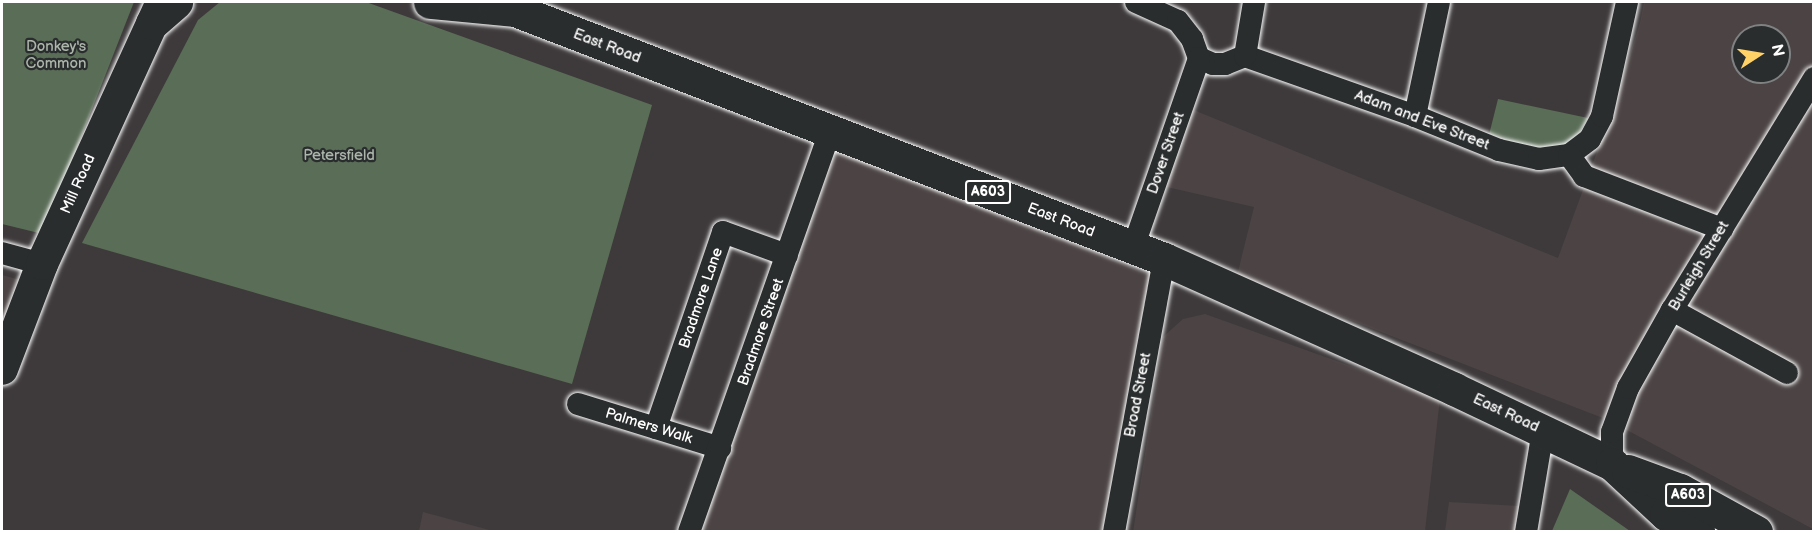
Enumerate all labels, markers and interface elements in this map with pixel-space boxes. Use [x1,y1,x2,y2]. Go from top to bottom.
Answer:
north arrow [1731,24,1791,84]
street label: East Road [571,25,643,67]
park label: Donkey's Common [26,37,86,72]
text: N [1767,43,1788,58]
street label: Adam and Eve Street [1352,86,1492,154]
street label: Dover Street [1144,110,1188,196]
park label: Petersfield [303,147,375,165]
street label: Mill Road [57,151,99,217]
road number: A603 [964,181,1012,203]
street label: East Road [1025,199,1097,241]
street label: Burleigh Street [1665,218,1733,314]
street label: Bradmore Lane [675,245,727,351]
street label: Bradmore Street [734,276,788,388]
street label: Broad Street [1121,351,1155,439]
street label: East Road [1470,390,1542,436]
street label: Palmers Walk [603,404,695,448]
road number: A603 [1664,484,1712,506]

